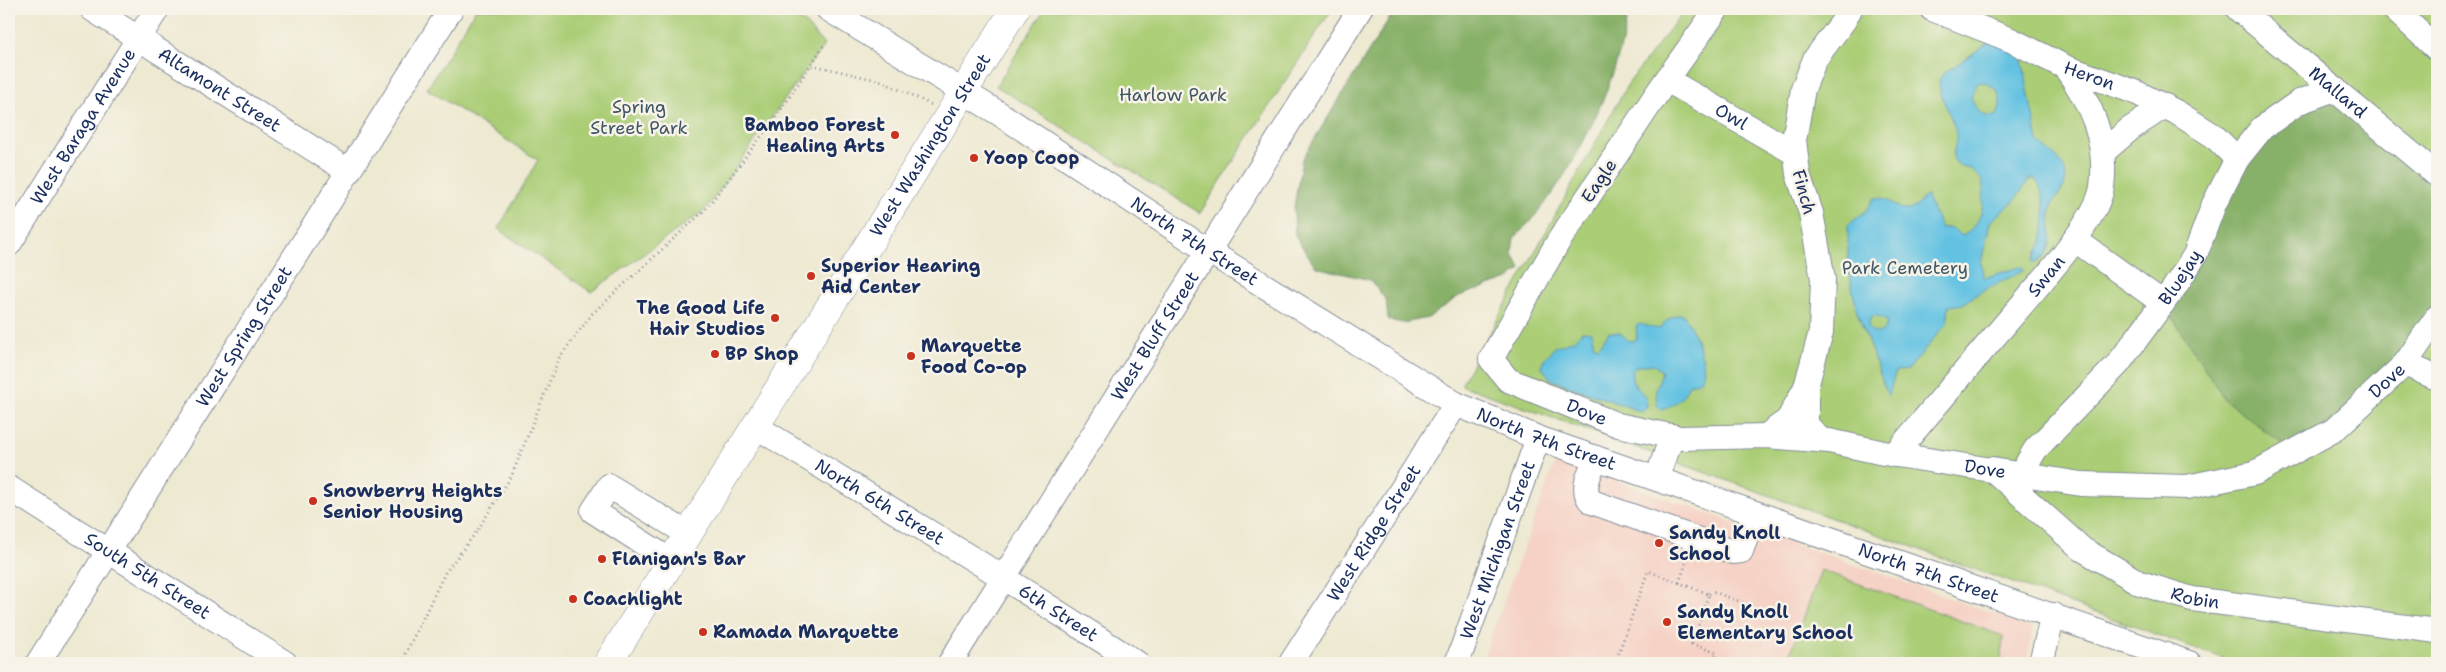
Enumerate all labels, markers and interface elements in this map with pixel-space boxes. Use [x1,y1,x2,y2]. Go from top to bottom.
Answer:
street label: Altamont Street [154,42,286,138]
street label: West Baraga Avenue [25,44,141,209]
street label: West Washington Street [864,49,996,241]
street label: Heron [2061,56,2118,96]
street label: Mallard [2304,61,2372,124]
park label: Harlow Park [1119,83,1227,107]
park label: Spring Street Park [590,95,688,140]
street label: Owl [1710,98,1753,136]
place label: Bamboo Forest Healing Arts [745,113,885,158]
marker: Bamboo Forest Healing Arts [889,129,901,141]
place label: Yoop Coop [984,146,1079,170]
marker: Yoop Coop [968,152,980,164]
street label: Eagle [1576,154,1622,208]
street label: Finch [1786,167,1822,217]
street label: North 7th Street [1126,191,1263,291]
street label: Bluejay [2153,245,2207,310]
street label: Swan [2022,250,2070,302]
place label: Superior Hearing Aid Center [821,254,981,299]
park label: Park Cemetery [1842,256,1968,280]
street label: West Spring Street [191,261,298,412]
street label: West Bluff Street [1105,267,1205,405]
marker: Superior Hearing Aid Center [805,270,817,282]
place label: The Good Life Hair Studios [636,296,765,341]
marker: The Good Life Hair Studios [769,312,781,324]
place label: Marquette Food Co-op [921,334,1027,379]
place label: BP Shop [725,342,799,366]
marker: BP Shop [709,348,721,360]
marker: Marquette Food Co-op [905,350,917,362]
street label: Dove [2364,358,2411,404]
street label: Dove [1563,393,1611,431]
street label: North 7th Street [1473,402,1620,476]
street label: North 6th Street [810,453,949,551]
street label: Dove [1962,454,2008,484]
street label: West Michigan Street [1454,457,1541,643]
street label: West Ridge Street [1321,460,1426,606]
place label: Snowberry Heights Senior Housing [323,479,502,524]
marker: Snowberry Heights Senior Housing [307,495,319,507]
place label: Sandy Knoll School [1669,521,1781,566]
street label: South 5th Street [80,527,215,625]
marker: Sandy Knoll School [1653,537,1665,549]
street label: North 7th Street [1855,538,2002,608]
place label: Flanigan's Bar [612,547,746,571]
marker: Flanigan's Bar [596,553,608,565]
street label: 6th Street [1014,578,1103,647]
street label: Robin [2168,581,2221,614]
place label: Coachlight [583,587,683,611]
marker: Coachlight [567,593,579,605]
place label: Sandy Knoll Elementary School [1677,600,1853,645]
marker: Sandy Knoll Elementary School [1661,616,1673,628]
place label: Ramada Marquette [713,620,899,644]
marker: Ramada Marquette [697,626,709,638]

